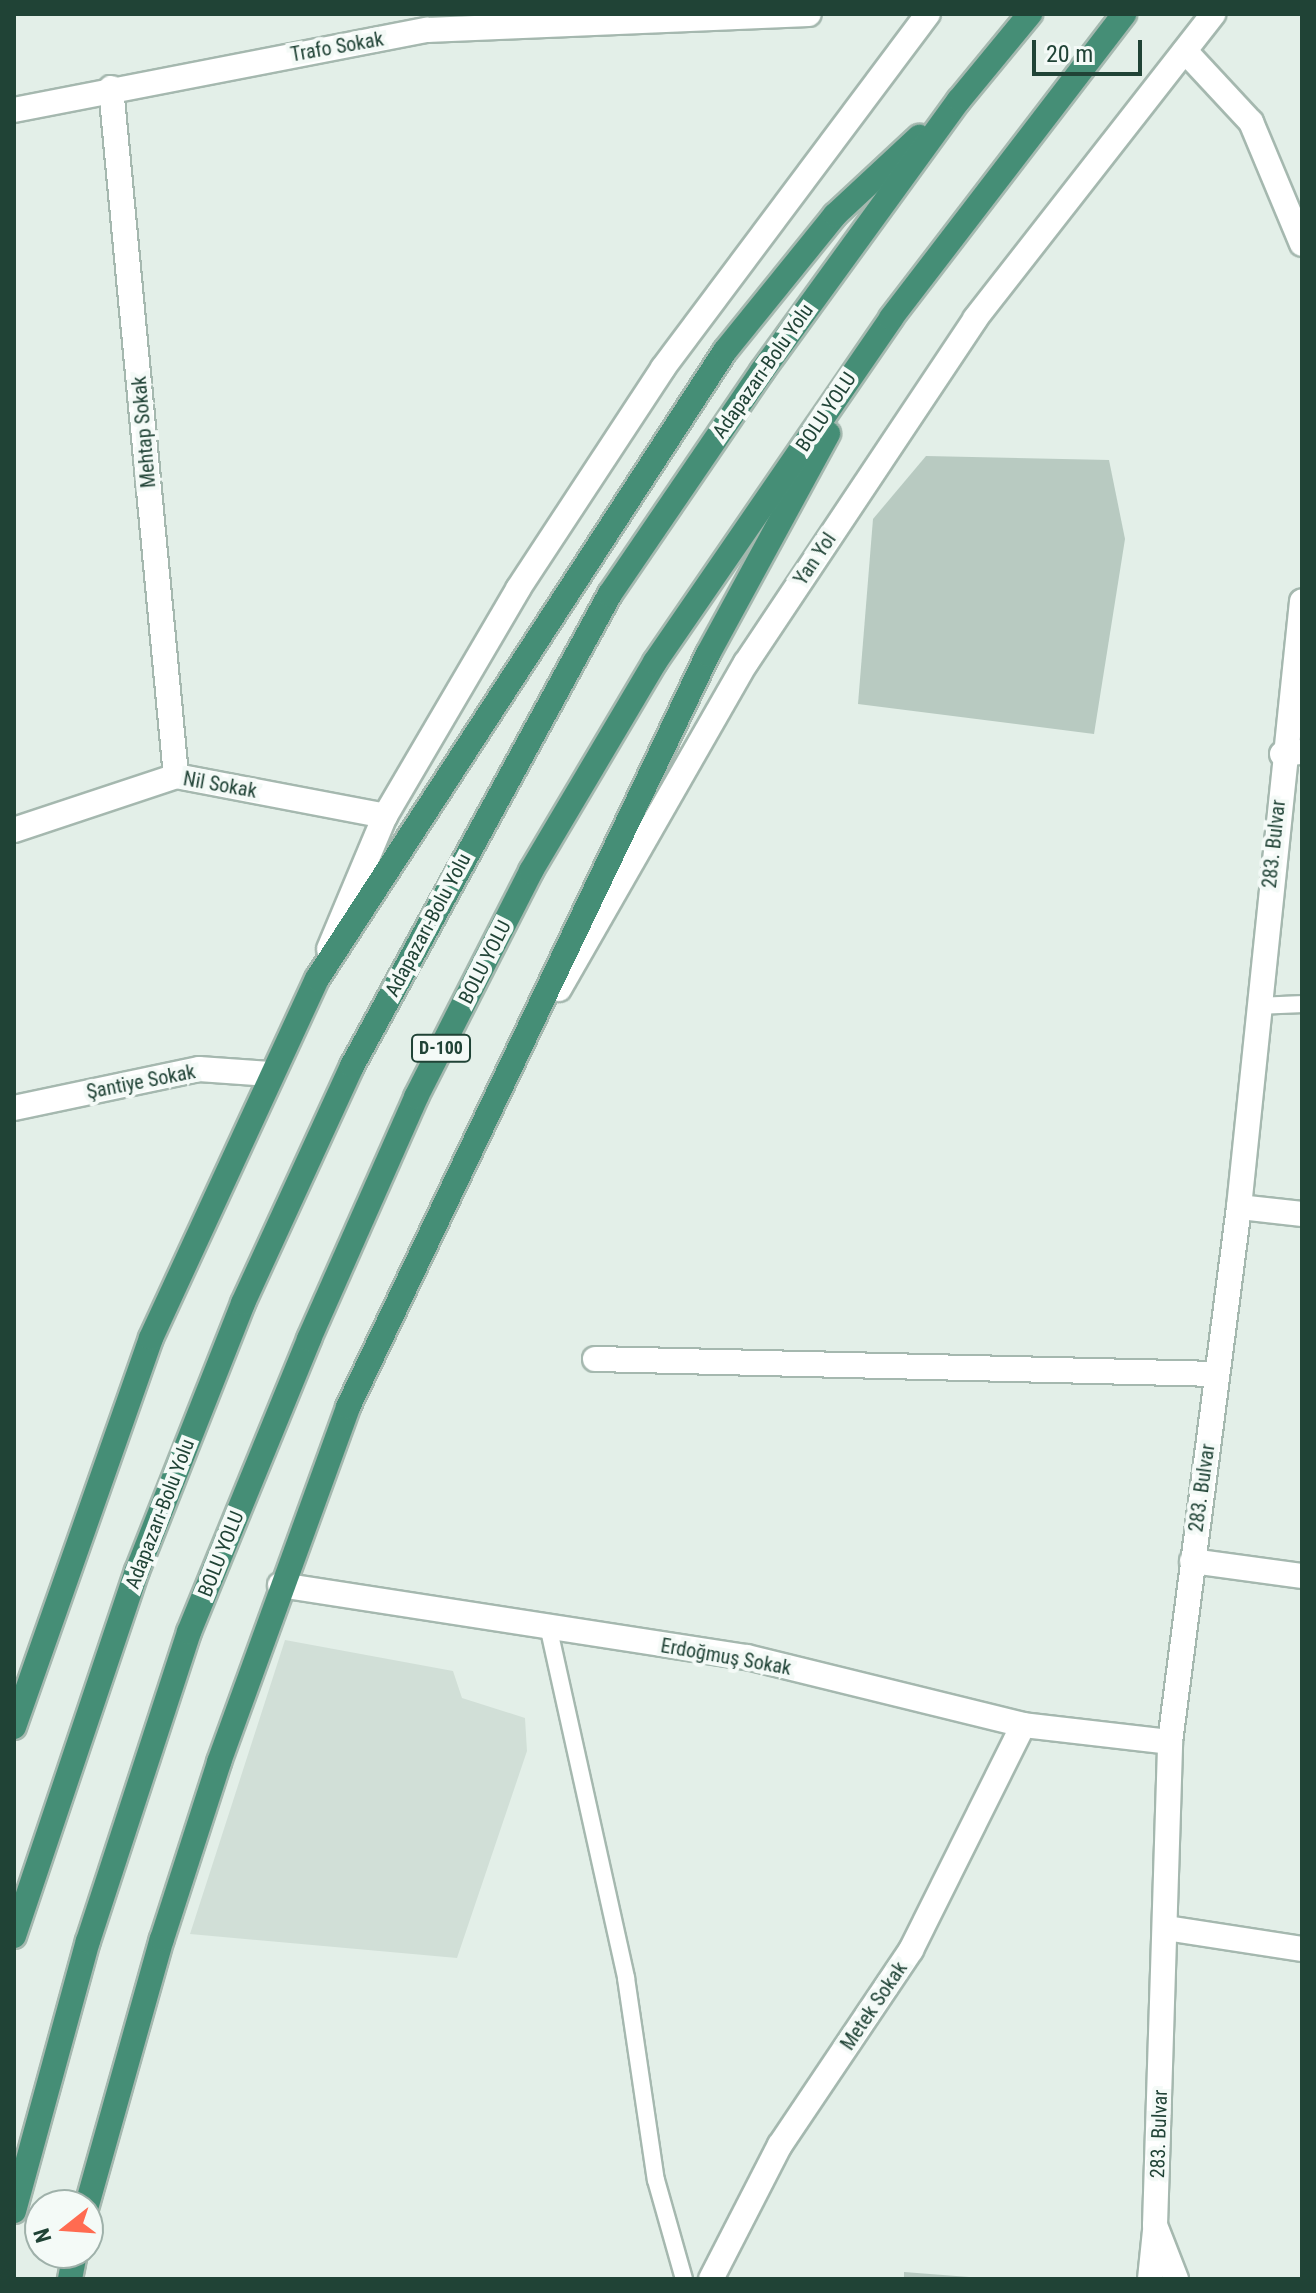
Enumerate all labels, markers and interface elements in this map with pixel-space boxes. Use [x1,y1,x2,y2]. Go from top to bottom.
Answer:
scale bar [1036,24,1146,74]
street label: Trafo Sokak [289,27,385,67]
text: 20 m [1046,40,1093,68]
street label: Adapazarı-Bolu Yolu [708,299,818,443]
street label: BOLU YOLU [791,368,861,456]
street label: Mehtap Sokak [127,375,161,489]
street label: Yan Yol [789,528,841,590]
street label: Nil Sokak [181,767,259,803]
street label: 283. Bulvar [1257,799,1291,889]
street label: Adapazarı-Bolu Yolu [380,849,476,1001]
street label: BOLU YOLU [454,916,516,1008]
road number: D-100 [411,1034,471,1062]
street label: Şantiye Sokak [85,1060,197,1104]
street label: Adapazarı-Bolu Yolu [120,1436,200,1592]
street label: 283. Bulvar [1184,1442,1220,1534]
street label: BOLU YOLU [193,1508,249,1600]
street label: Erdoğmuş Sokak [659,1634,793,1680]
street label: Metek Sokak [836,1957,912,2055]
street label: 283. Bulvar [1145,2089,1173,2179]
north arrow [24,2189,104,2269]
text: N [29,2225,56,2246]

